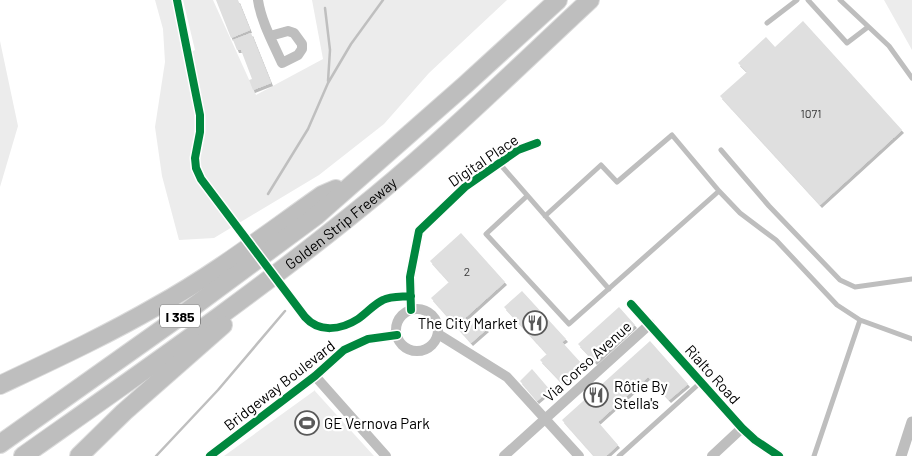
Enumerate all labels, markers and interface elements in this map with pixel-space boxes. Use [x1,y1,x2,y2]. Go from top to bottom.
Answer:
house number: 1071 [801,106,821,120]
street label: Digital Place [445,130,521,190]
street label: Golden Strip Freeway [281,173,400,273]
house number: 2 [464,264,470,278]
road number: I 385 [160,304,200,328]
restaurant icon: The City Market [522,310,548,336]
place label: The City Market [418,314,518,332]
street label: Via Corso Avenue [539,317,635,405]
street label: Bridgeway Boulevard [220,336,338,434]
street label: Rialto Road [682,341,744,407]
place label: Rôtie By Stella's [614,377,668,412]
restaurant icon: Rôtie By Stella's [583,382,609,408]
sports icon: GE Vernova Park [294,410,320,436]
place label: GE Vernova Park [324,414,430,432]

